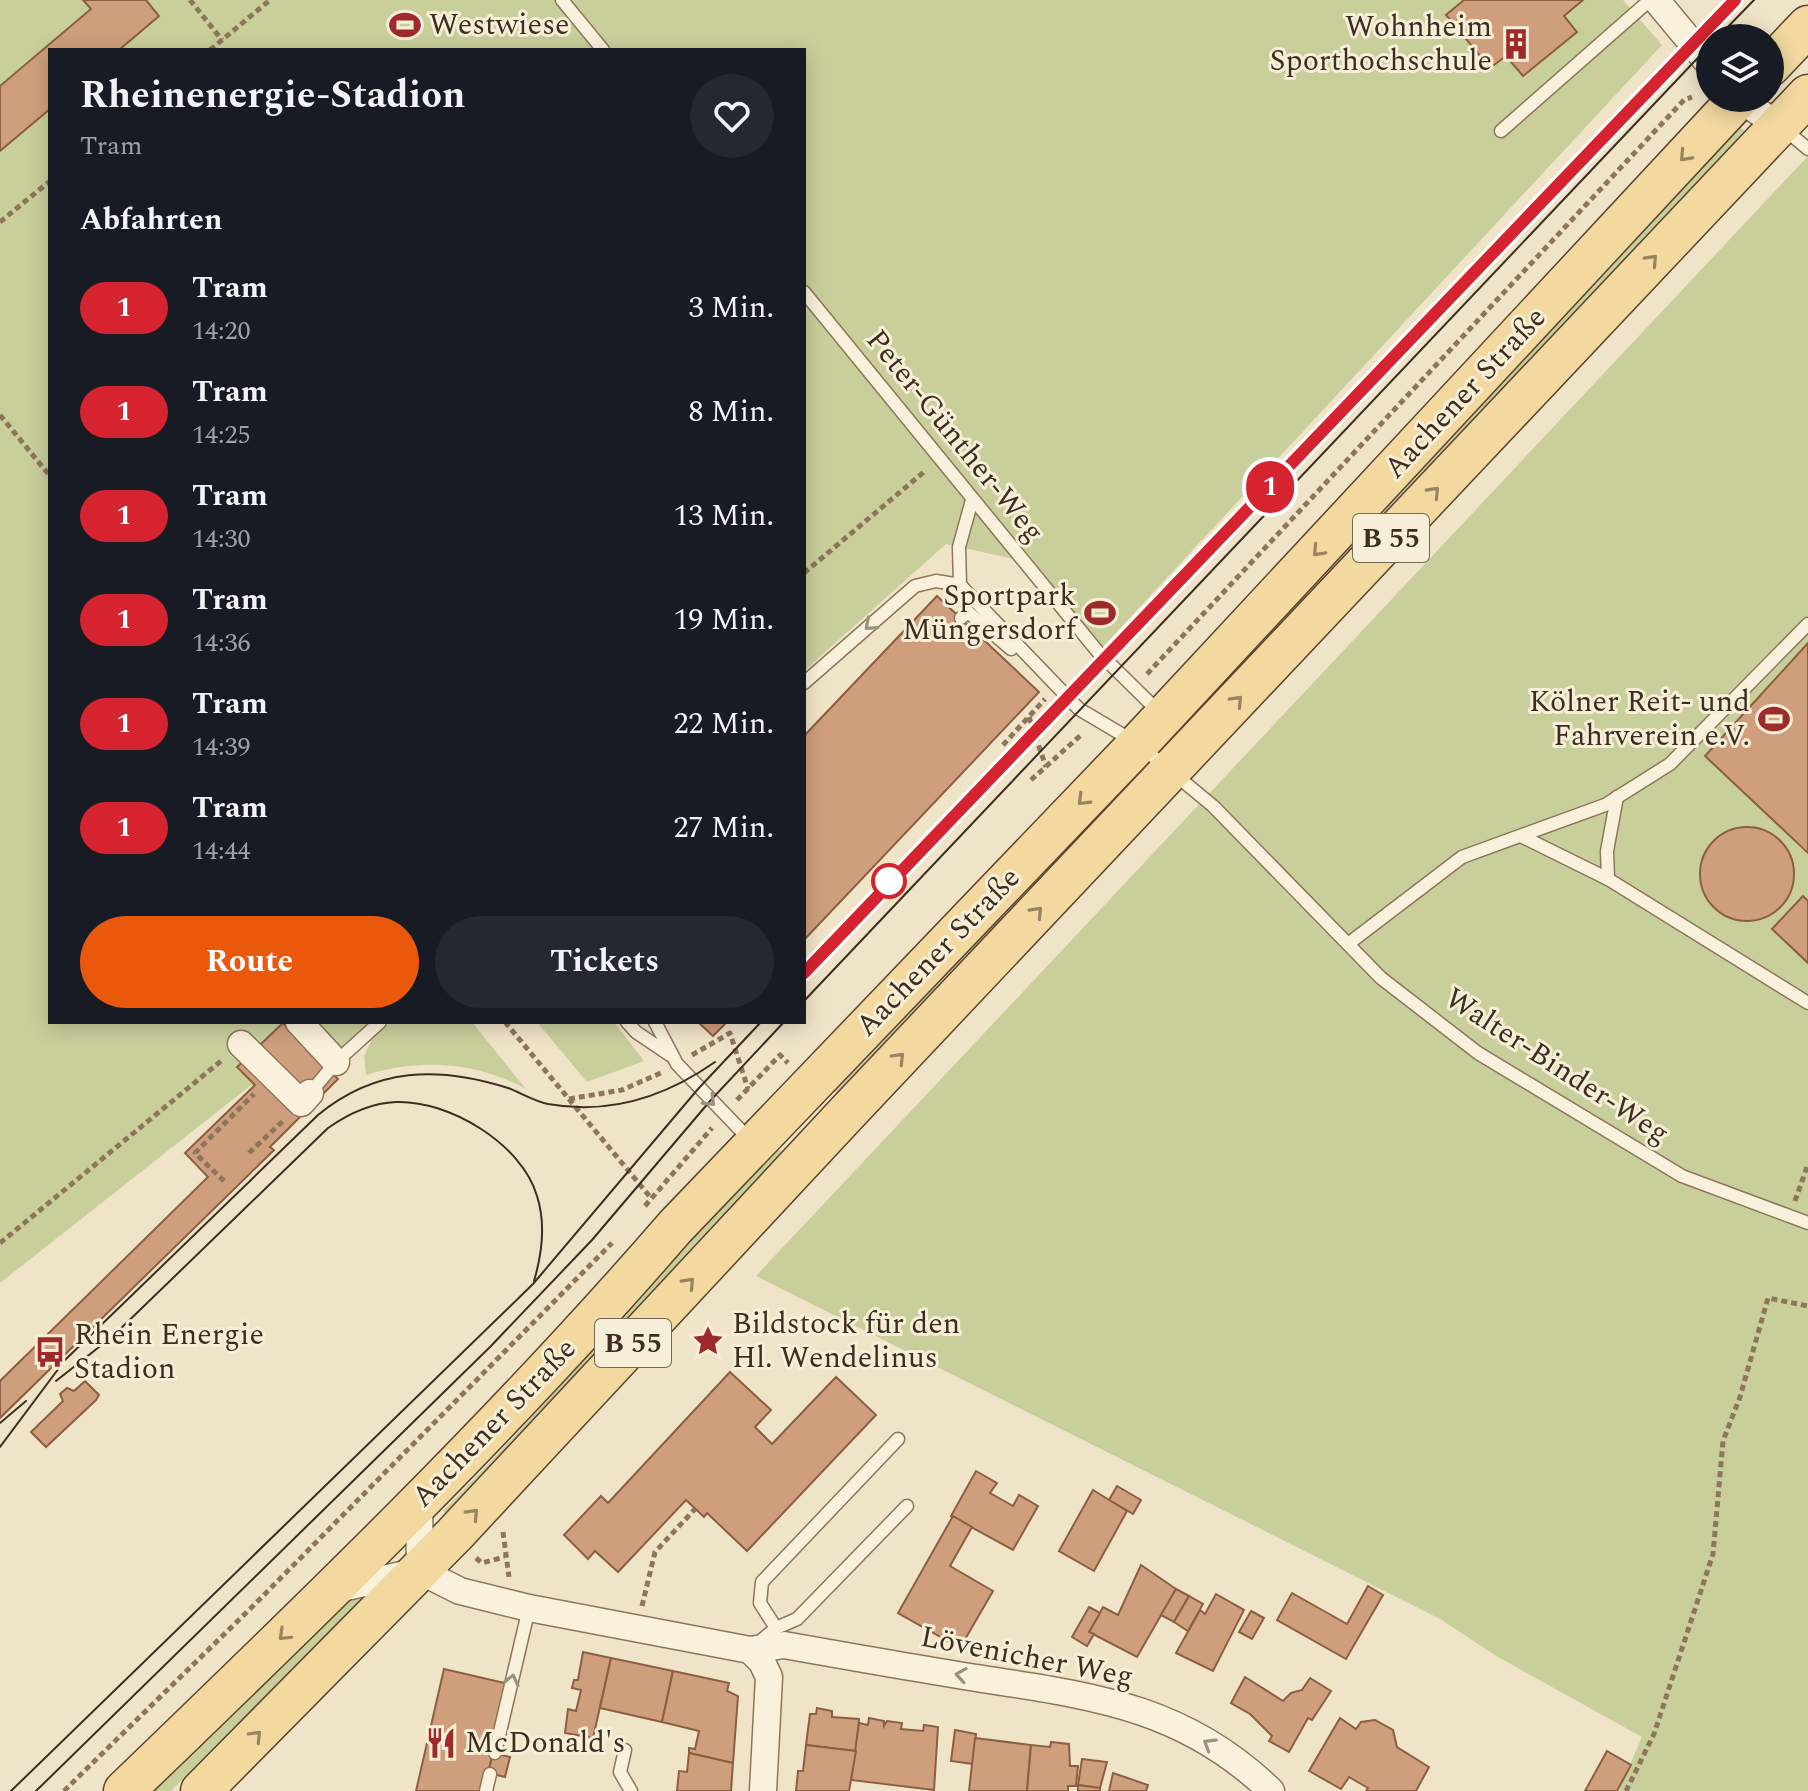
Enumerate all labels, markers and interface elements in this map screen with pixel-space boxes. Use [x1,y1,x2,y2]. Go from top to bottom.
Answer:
place label: Westwiese [429,2,570,48]
place label: Wohnheim Sporthochschule [1270,4,1492,84]
sports icon: Westwiese [388,8,422,42]
map controls [1696,24,1784,112]
button: layers [1696,24,1784,112]
building icon: Wohnheim Sporthochschule [1499,27,1533,61]
text: Rheinenergie-Stadion [80,67,466,125]
button: heart [690,74,774,158]
text: Tram [80,126,142,166]
one-way arrow [1681,146,1695,161]
text: Abfahrten [80,197,223,243]
one-way arrow [1642,255,1657,269]
text: Tram [192,265,268,311]
text: 3 Min. [688,285,774,331]
text: 1 [116,286,132,329]
street label: Aachener Straße [1373,296,1557,490]
text: 14:20 [192,311,251,351]
street label: Peter-Günther-Weg [854,319,1056,553]
text: Tram [192,369,268,415]
text: 8 Min. [688,389,774,435]
text: 1 [116,390,132,433]
text: 14:25 [192,415,251,455]
line badge: 1 [1244,461,1296,513]
text: 1 [1262,465,1278,508]
text: Tram [192,473,268,519]
one-way arrow [1424,486,1438,501]
text: 13 Min. [673,493,774,539]
text: 1 [116,494,132,537]
road number: B 55 [1353,514,1429,562]
text: 14:30 [192,519,251,559]
one-way arrow [1313,542,1327,557]
place label: Sportpark Müngersdorf [902,573,1079,653]
text: Tram [192,577,268,623]
sports icon: Sportpark Müngersdorf [1083,596,1117,630]
text: 19 Min. [673,597,774,643]
text: 1 [116,598,132,641]
one-way arrow [865,616,880,630]
text: 14:36 [192,623,251,663]
place label: Kölner Reit- und Fahrverein e.V. [1529,679,1750,759]
text: Tram [192,681,268,727]
one-way arrow [1227,696,1241,711]
text: 22 Min. [673,701,774,747]
text: 1 [116,702,132,745]
sports icon: Kölner Reit- und Fahrverein e.V. [1757,702,1791,736]
text: 14:39 [192,727,251,767]
text: Tram [192,785,268,831]
one-way arrow [1078,791,1093,805]
text: 27 Min. [673,805,774,851]
text: 1 [116,806,132,849]
text: 14:44 [192,831,251,871]
street label: Aachener Straße [845,856,1031,1048]
unlabelled marker [872,864,906,898]
one-way arrow [1028,907,1042,922]
button: Route [80,916,419,1008]
button: Tickets [435,916,774,1008]
street label: Walter-Binder-Weg [1435,976,1679,1156]
one-way arrow [889,1053,903,1068]
one-way arrow [701,1092,715,1106]
one-way arrow [679,1278,694,1292]
place label: Bildstock für den Hl. Wendelinus [732,1301,960,1381]
place label: Rhein Energie Stadion [74,1312,264,1392]
road number: B 55 [595,1319,671,1367]
place icon: Bildstock für den Hl. Wendelinus [691,1324,725,1358]
street label: Aachener Straße [401,1327,587,1519]
bus stop icon: Rhein Energie Stadion [33,1335,67,1369]
one-way arrow [464,1509,479,1523]
street label: Lövenicher Weg [916,1614,1138,1700]
one-way arrow [279,1626,293,1640]
one-way arrow [954,1667,968,1684]
one-way arrow [503,1674,520,1688]
place label: McDonald's [465,1720,625,1766]
restaurant icon: McDonald's [424,1726,458,1760]
one-way arrow [247,1731,261,1745]
one-way arrow [1203,1739,1218,1754]

